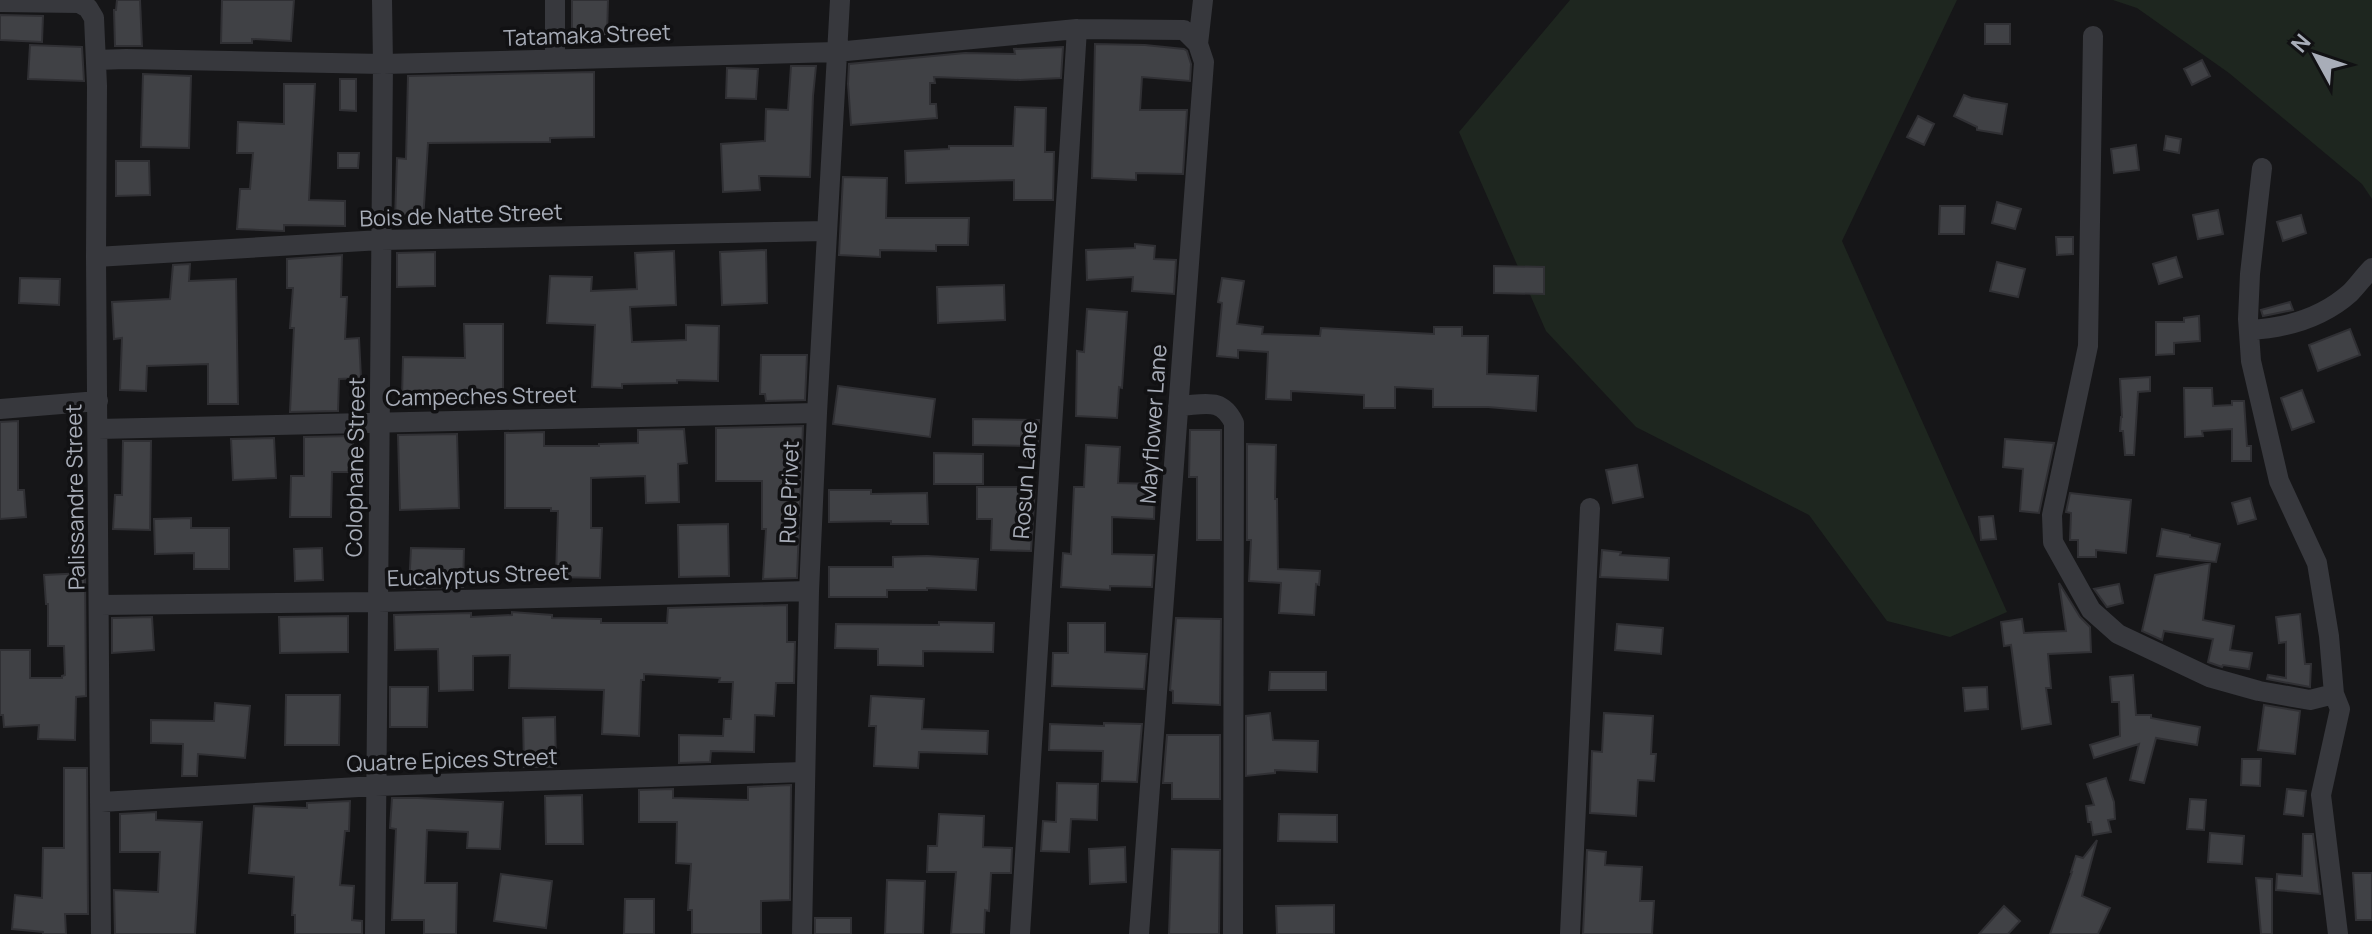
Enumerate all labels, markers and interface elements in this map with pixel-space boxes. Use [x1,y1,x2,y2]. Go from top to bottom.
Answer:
north arrow [2276,16,2356,96]
street label: Tatamaka Street [503,17,672,53]
text: N [2284,27,2317,59]
street label: Bois de Natte Street [359,196,563,234]
street label: Mayflower Lane [1132,343,1174,505]
street label: Colophane Street [338,377,372,557]
street label: Campeches Street [385,379,577,413]
street label: Palissandre Street [58,403,92,590]
street label: Rosun Lane [1006,420,1044,540]
street label: Rue Privet [772,440,806,544]
street label: Eucalyptus Street [386,557,570,593]
street label: Quatre Epices Street [346,741,558,779]

